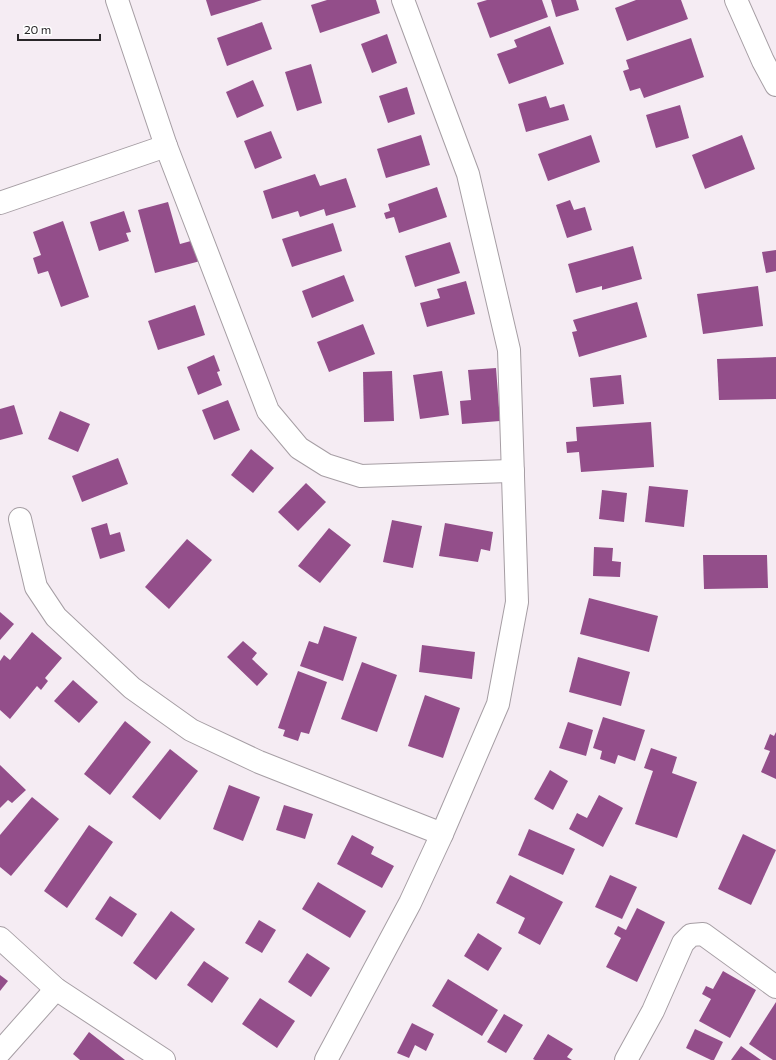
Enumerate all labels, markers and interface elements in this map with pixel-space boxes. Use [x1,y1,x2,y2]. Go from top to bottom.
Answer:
scale bar [18,16,100,42]
text: 20 m [24,22,51,36]

